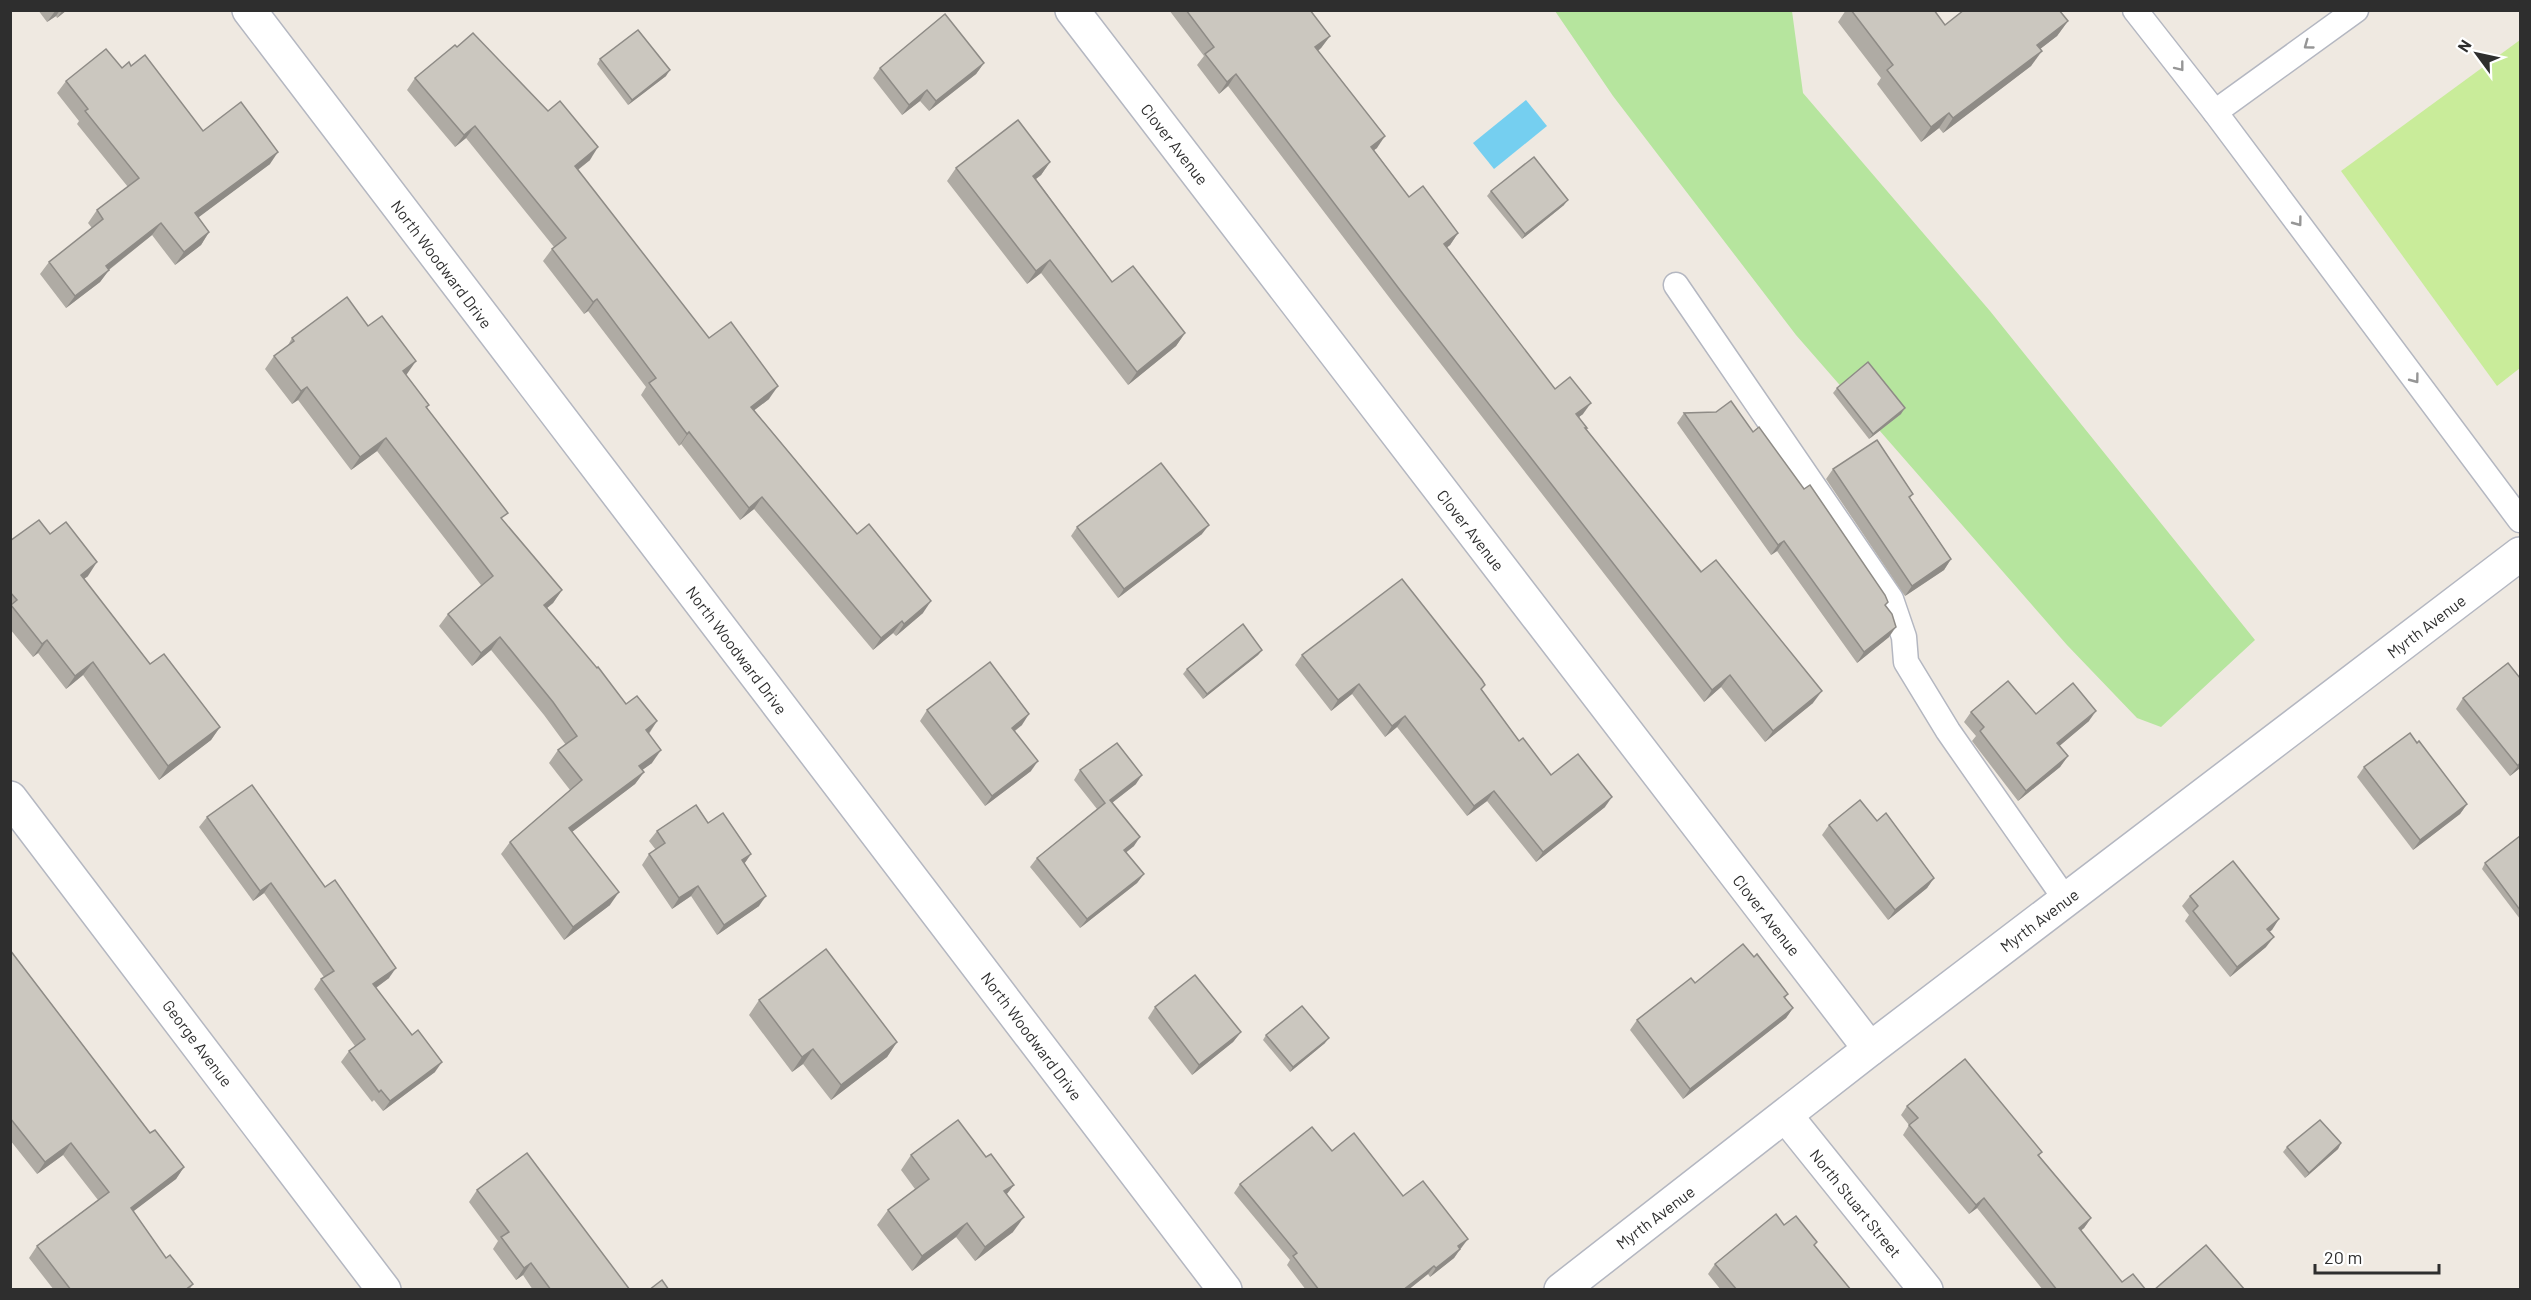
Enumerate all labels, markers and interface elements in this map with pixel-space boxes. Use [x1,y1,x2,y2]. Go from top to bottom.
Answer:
north arrow [2447,24,2507,84]
text: N [2453,36,2475,55]
one-way arrow [2304,38,2315,49]
one-way arrow [2172,61,2183,72]
street label: Clover Avenue [1137,100,1213,188]
street label: North Woodward Drive [388,196,496,332]
one-way arrow [2291,216,2302,227]
one-way arrow [2407,372,2418,383]
street label: Clover Avenue [1433,486,1509,574]
street label: North Woodward Drive [683,582,791,718]
street label: Myrth Avenue [2383,590,2469,662]
street label: Clover Avenue [1729,871,1805,959]
street label: Myrth Avenue [1996,884,2082,956]
street label: North Woodward Drive [978,968,1086,1104]
street label: George Avenue [159,996,237,1090]
street label: North Stuart Street [1806,1145,1906,1261]
street label: Myrth Avenue [1612,1181,1698,1253]
scale bar [2315,1237,2440,1275]
text: 20 m [2324,1246,2362,1268]

